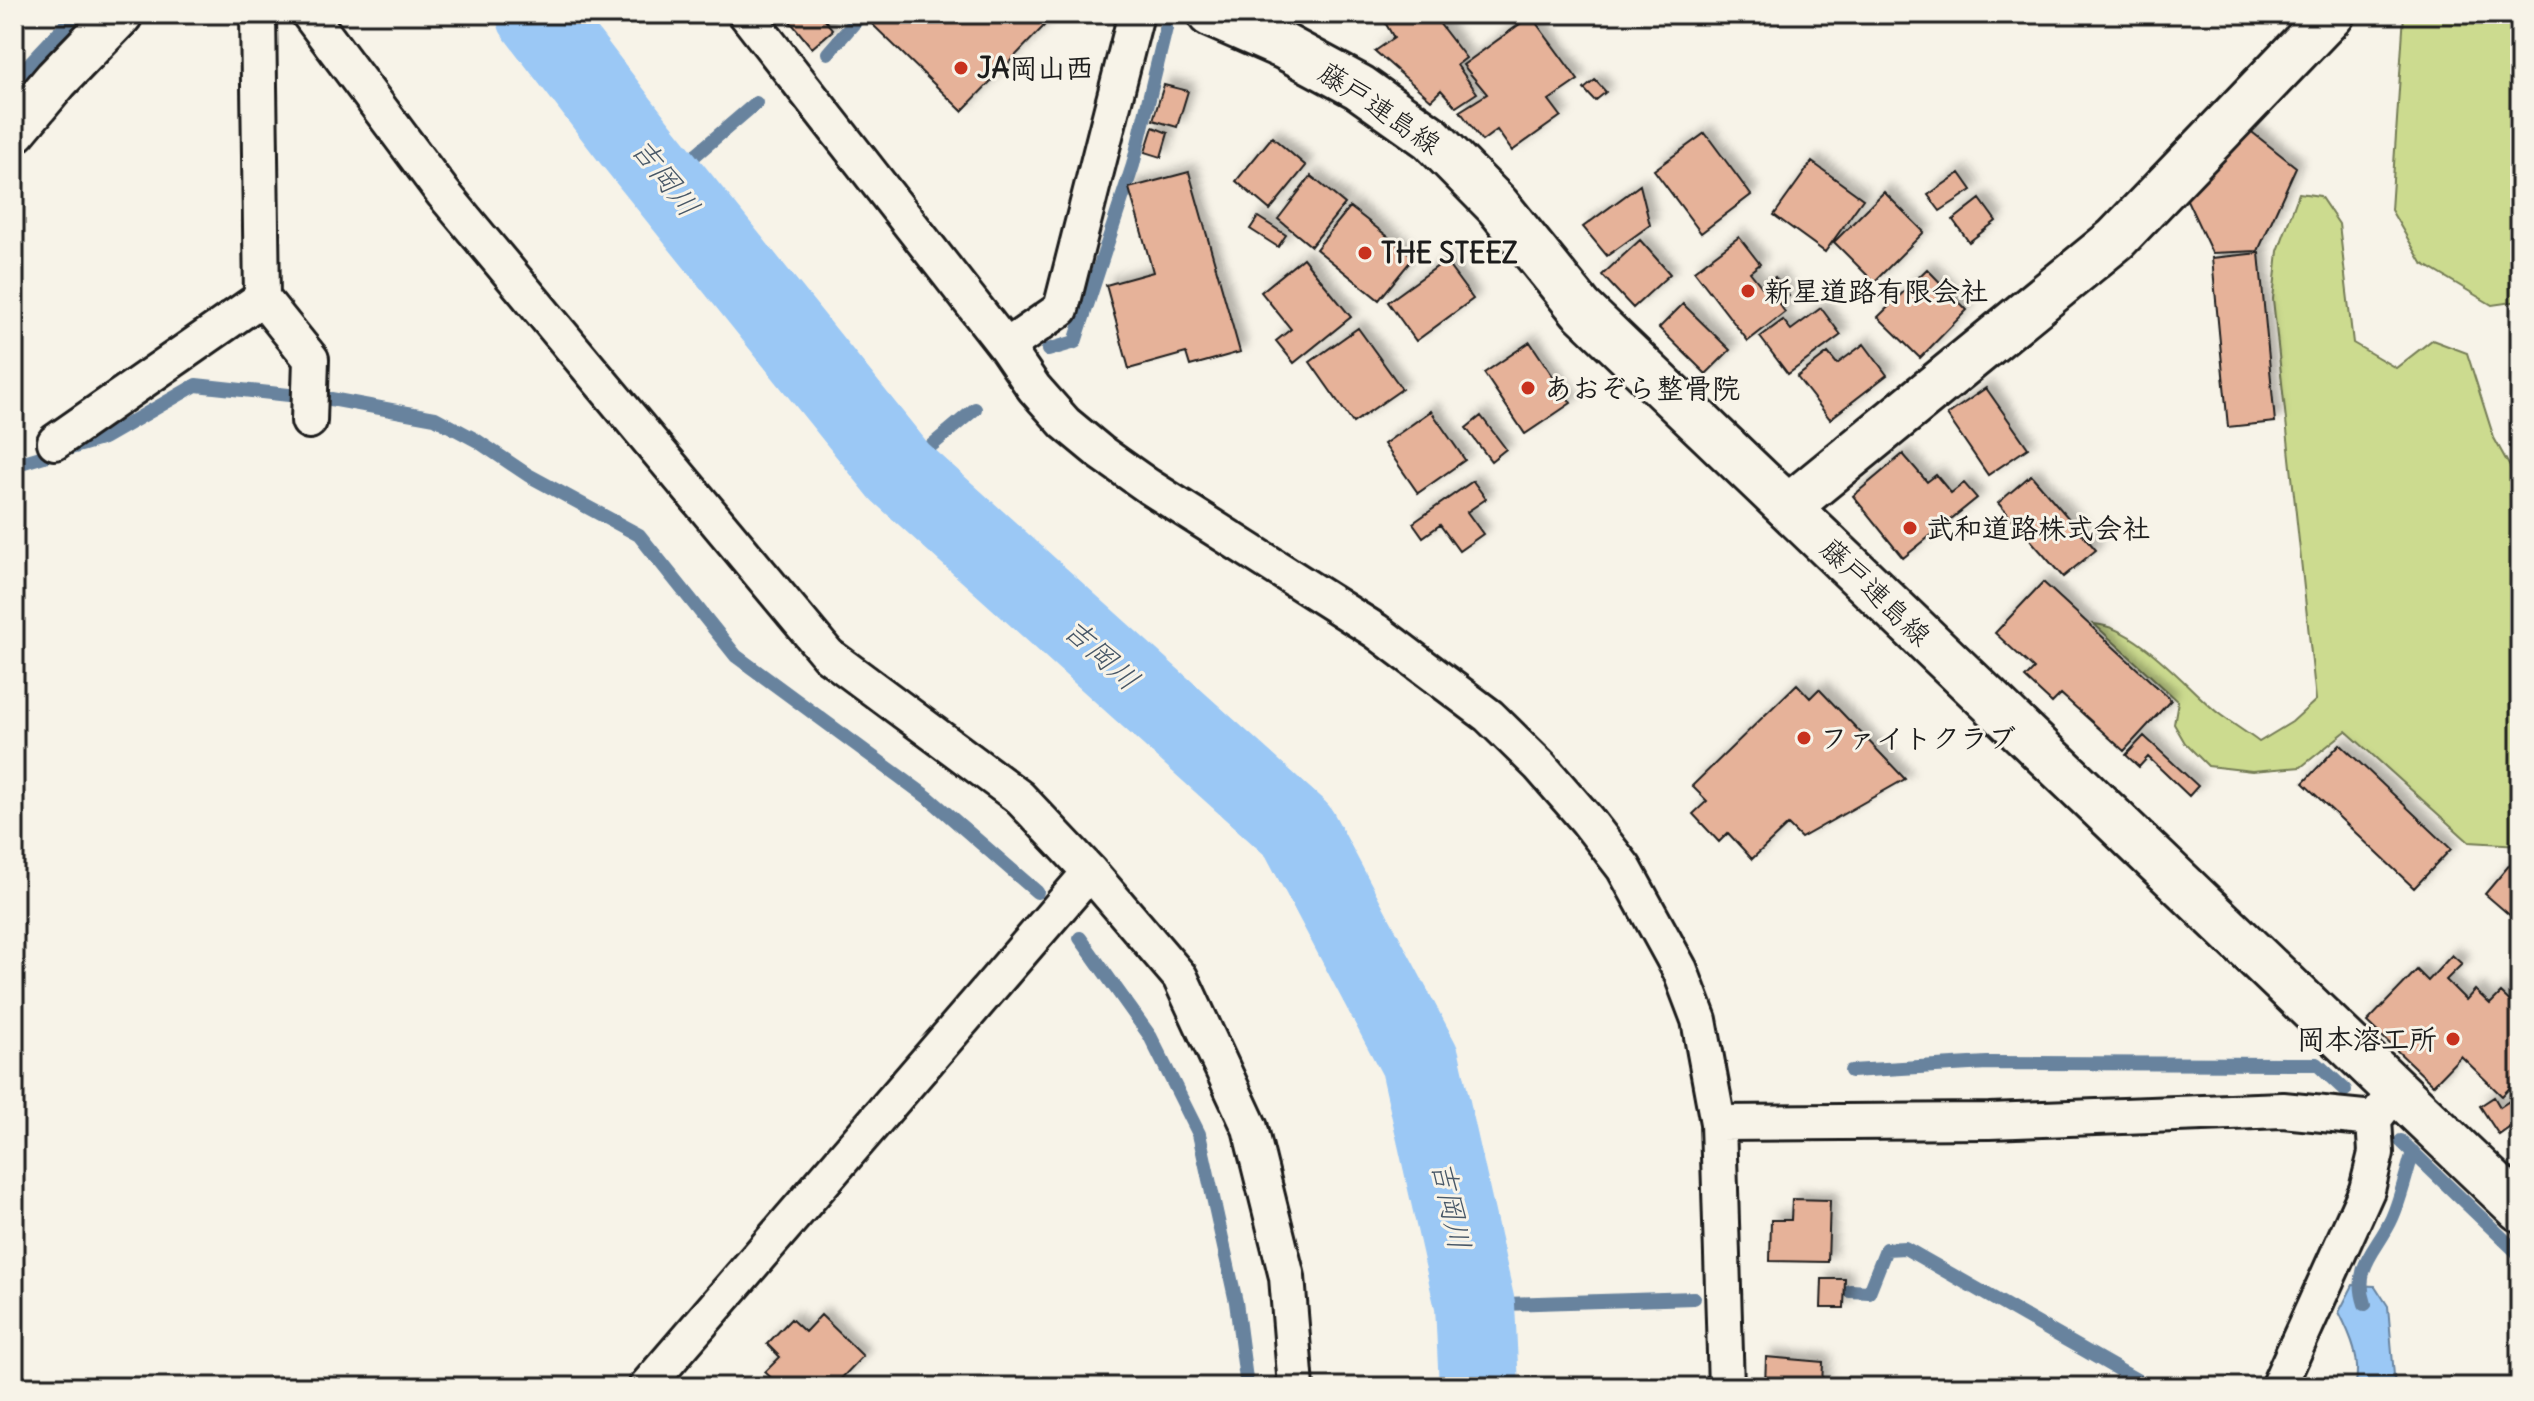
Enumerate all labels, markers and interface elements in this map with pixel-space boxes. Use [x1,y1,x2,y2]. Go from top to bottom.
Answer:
place label: JA岡山西 [977,50,1093,86]
street label: 藤戸連島線 [1312,54,1448,162]
marker: JA岡山西 [952,59,970,77]
water label: 吉岡川 [623,130,709,224]
place label: THE STEEZ [1381,235,1518,271]
marker: THE STEEZ [1356,244,1374,262]
place label: 新星道路有限会社 [1764,273,1988,309]
marker: 新星道路有限会社 [1739,282,1757,300]
place label: あおぞら整骨院 [1544,370,1740,406]
marker: あおぞら整骨院 [1519,379,1537,397]
place label: 武和道路株式会社 [1926,510,2150,546]
marker: 武和道路株式会社 [1901,519,1919,537]
street label: 藤戸連島線 [1813,530,1939,654]
water label: 吉岡川 [1056,610,1148,698]
place label: ファイトクラブ [1820,720,2016,756]
marker: ファイトクラブ [1795,729,1813,747]
place label: 岡本溶工所 [2297,1021,2437,1057]
marker: 岡本溶工所 [2444,1030,2462,1048]
water label: 吉岡川 [1424,1157,1480,1253]

